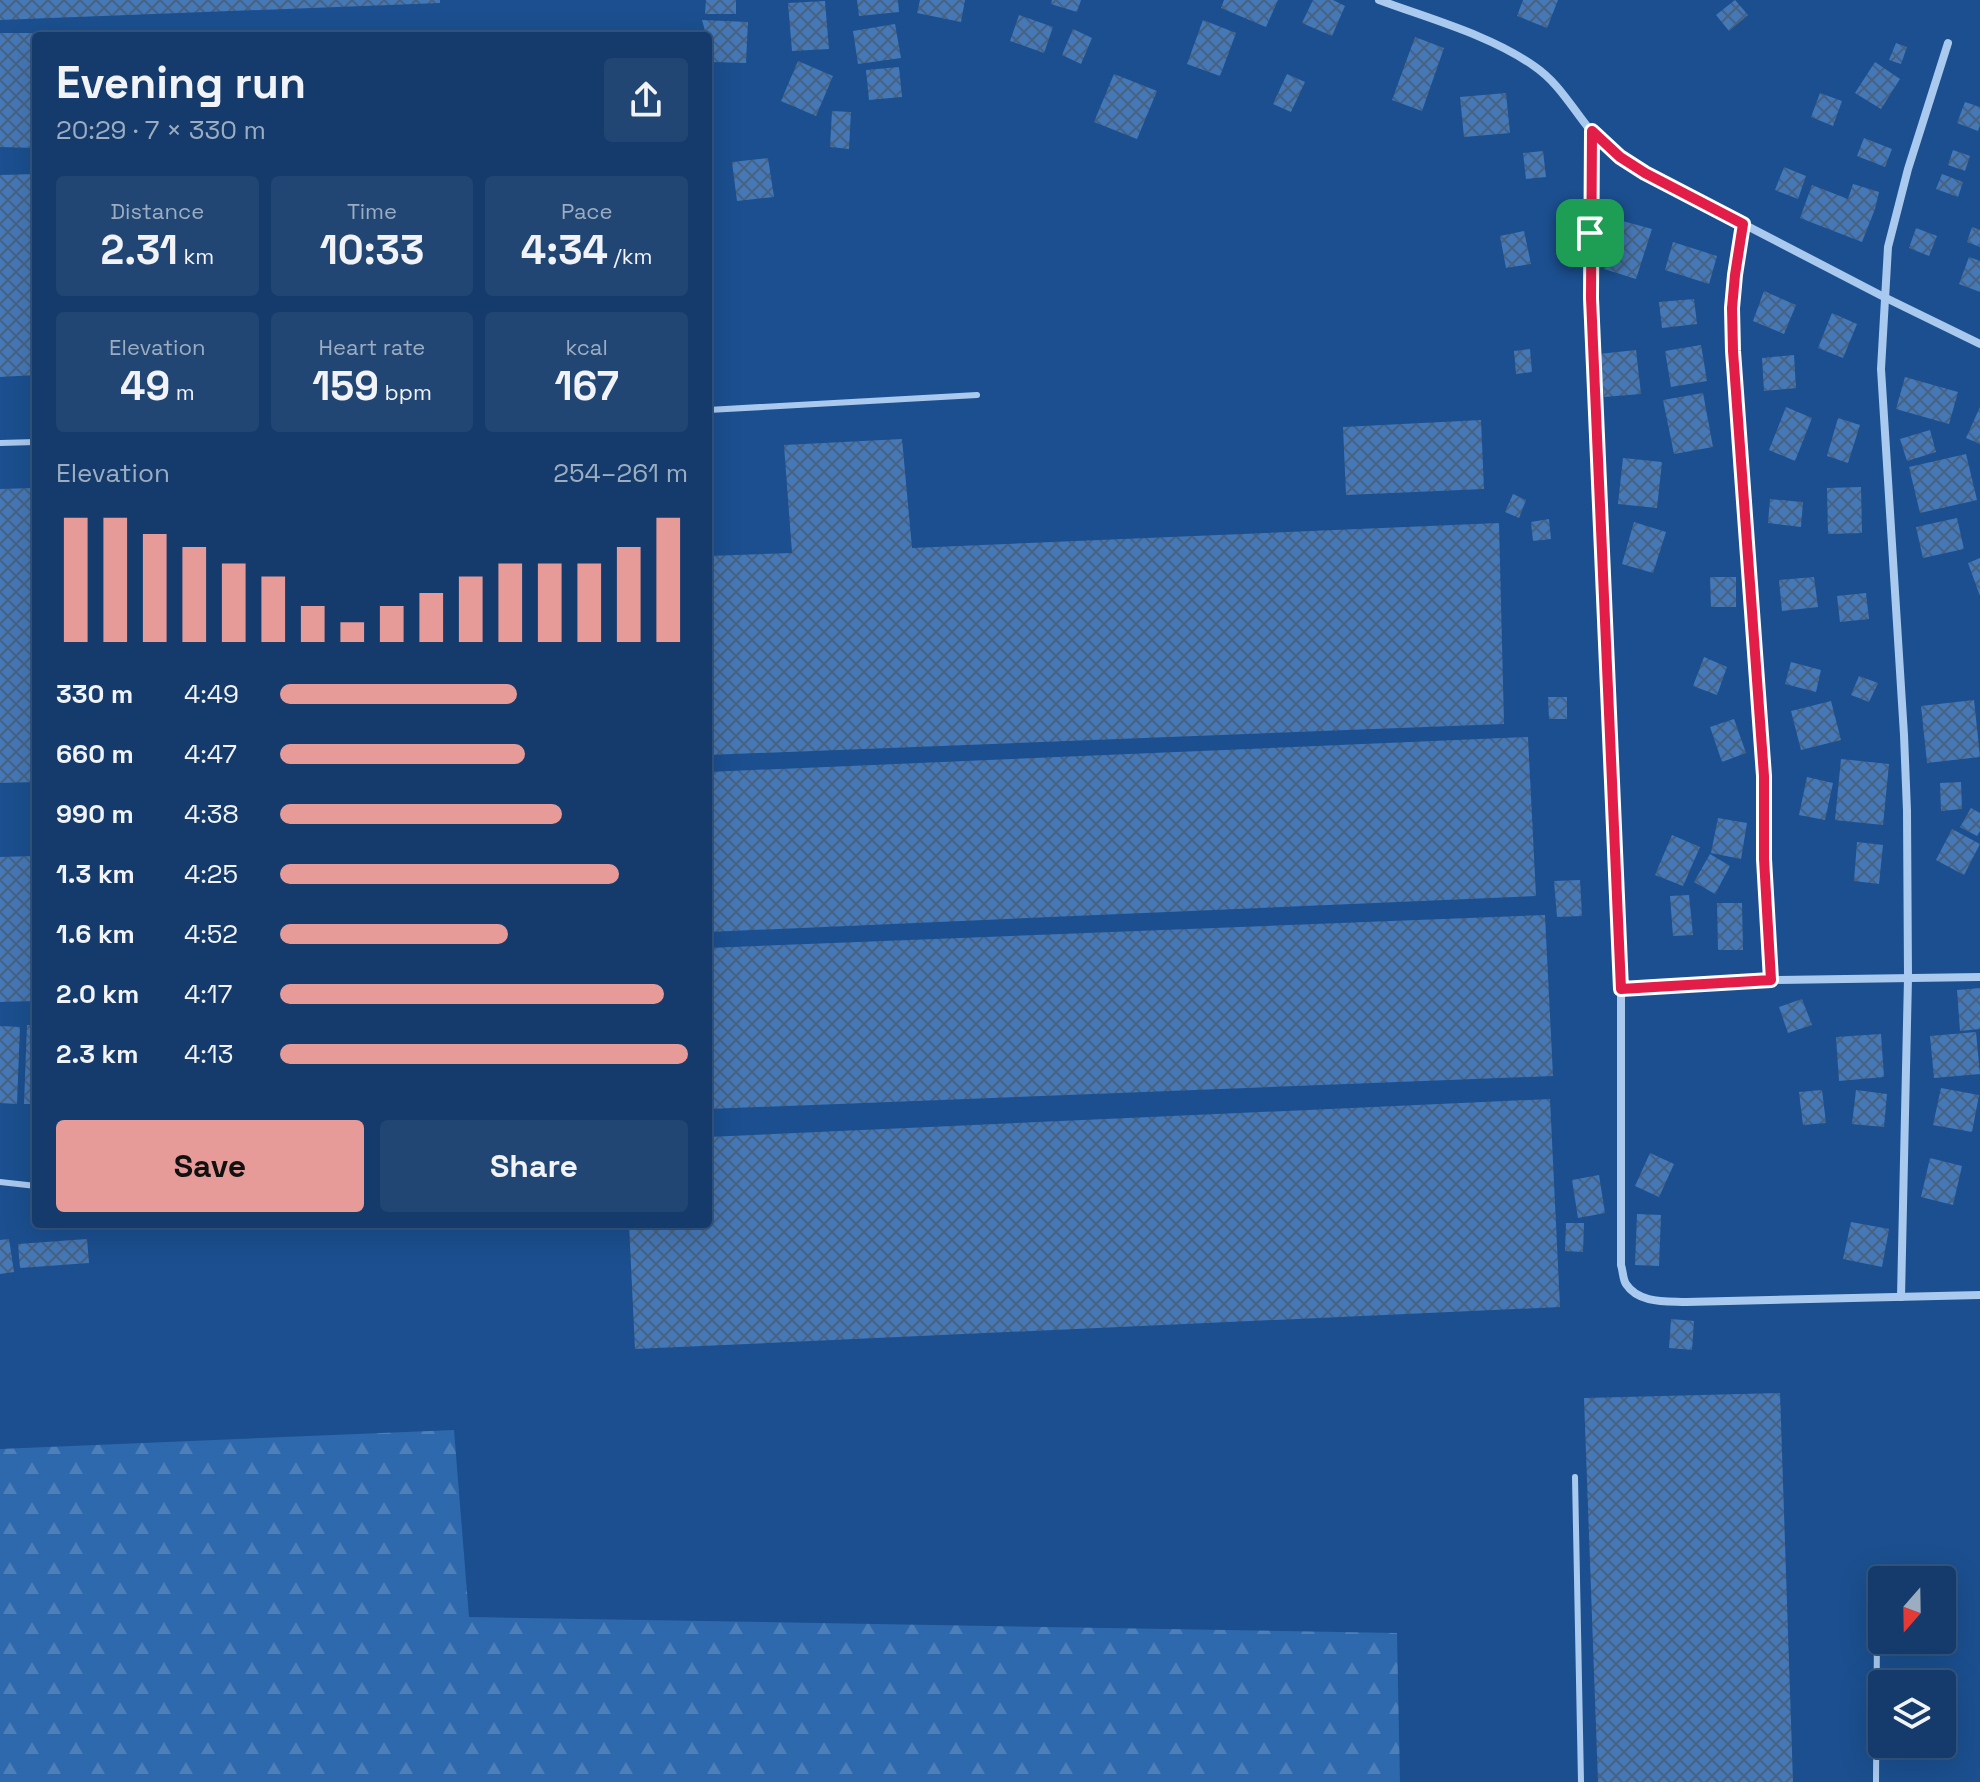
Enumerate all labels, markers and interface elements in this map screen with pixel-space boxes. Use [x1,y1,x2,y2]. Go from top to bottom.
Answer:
text: Evening run [56,55,306,111]
button: share [604,58,688,142]
text: 20:29 · 7 × 330 m [56,113,266,147]
text: Distance [110,197,204,225]
text: Time [347,197,397,225]
text: Pace [561,197,612,225]
pin [1556,199,1624,267]
icon: arrive [1568,211,1612,255]
text: 2.31 [100,225,178,276]
text: 10:33 [320,225,424,276]
text: 4:34 [521,225,608,276]
text: km [178,242,214,270]
text: /km [608,242,653,270]
text: Elevation [109,333,206,361]
text: Heart rate [319,333,425,361]
text: kcal [565,333,608,361]
text: 49 [120,361,170,412]
text: 159 [312,361,379,412]
text: 167 [555,361,619,412]
text: m [170,378,195,406]
text: bpm [379,378,432,406]
text: Elevation [56,456,170,490]
text: 254–261 m [553,456,688,490]
text: 330 m [56,677,133,711]
text: 4:49 [184,677,239,711]
text: 660 m [56,737,134,771]
text: 4:47 [184,737,237,771]
text: 990 m [56,797,134,831]
text: 4:38 [184,797,239,831]
text: 1.3 km [56,857,135,891]
text: 4:25 [184,857,238,891]
text: 1.6 km [56,917,135,951]
text: 4:52 [184,917,238,951]
text: 2.0 km [56,977,139,1011]
text: 4:17 [184,977,232,1011]
text: 2.3 km [56,1037,138,1071]
text: 4:13 [184,1037,233,1071]
button: Save [56,1120,364,1212]
button: Share [380,1120,688,1212]
north arrow [1868,1566,1956,1654]
map controls [1868,1566,1956,1758]
button: layers [1868,1670,1956,1758]

